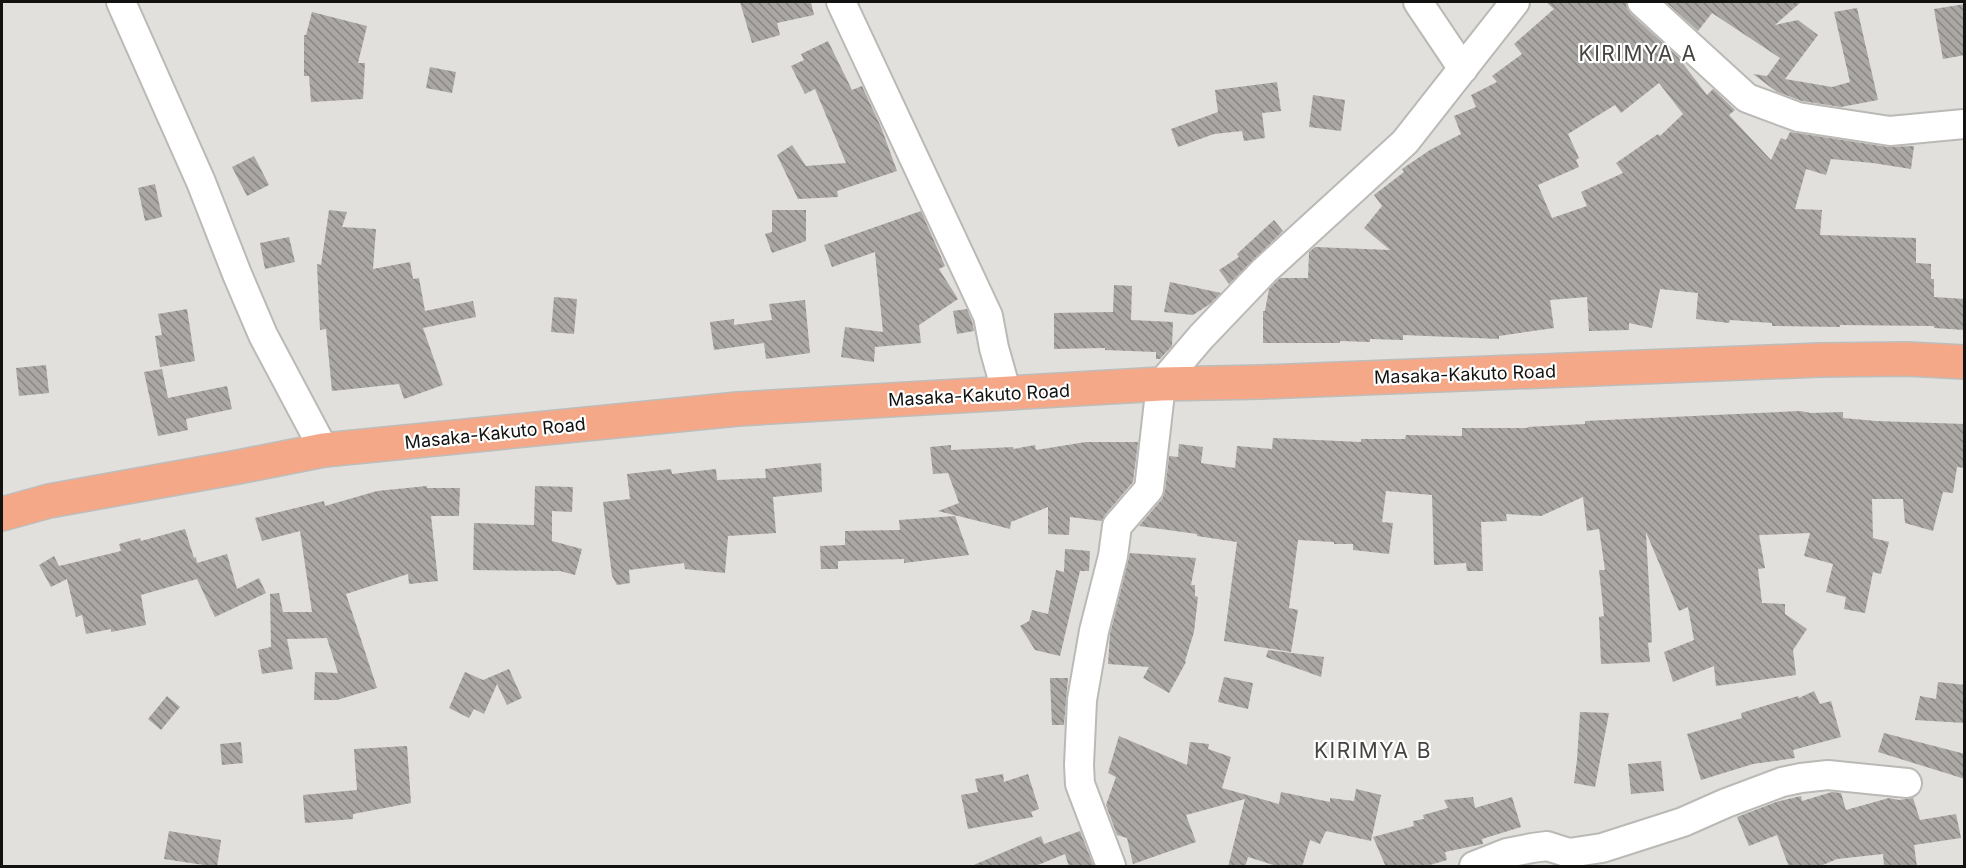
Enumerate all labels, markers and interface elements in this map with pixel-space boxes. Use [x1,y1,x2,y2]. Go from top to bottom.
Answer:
district label: KIRIMYA A [1579,41,1697,66]
street label: Masaka-Kakuto Road [1374,360,1556,388]
street label: Masaka-Kakuto Road [888,380,1070,410]
street label: Masaka-Kakuto Road [403,413,587,453]
district label: KIRIMYA B [1314,738,1432,763]

